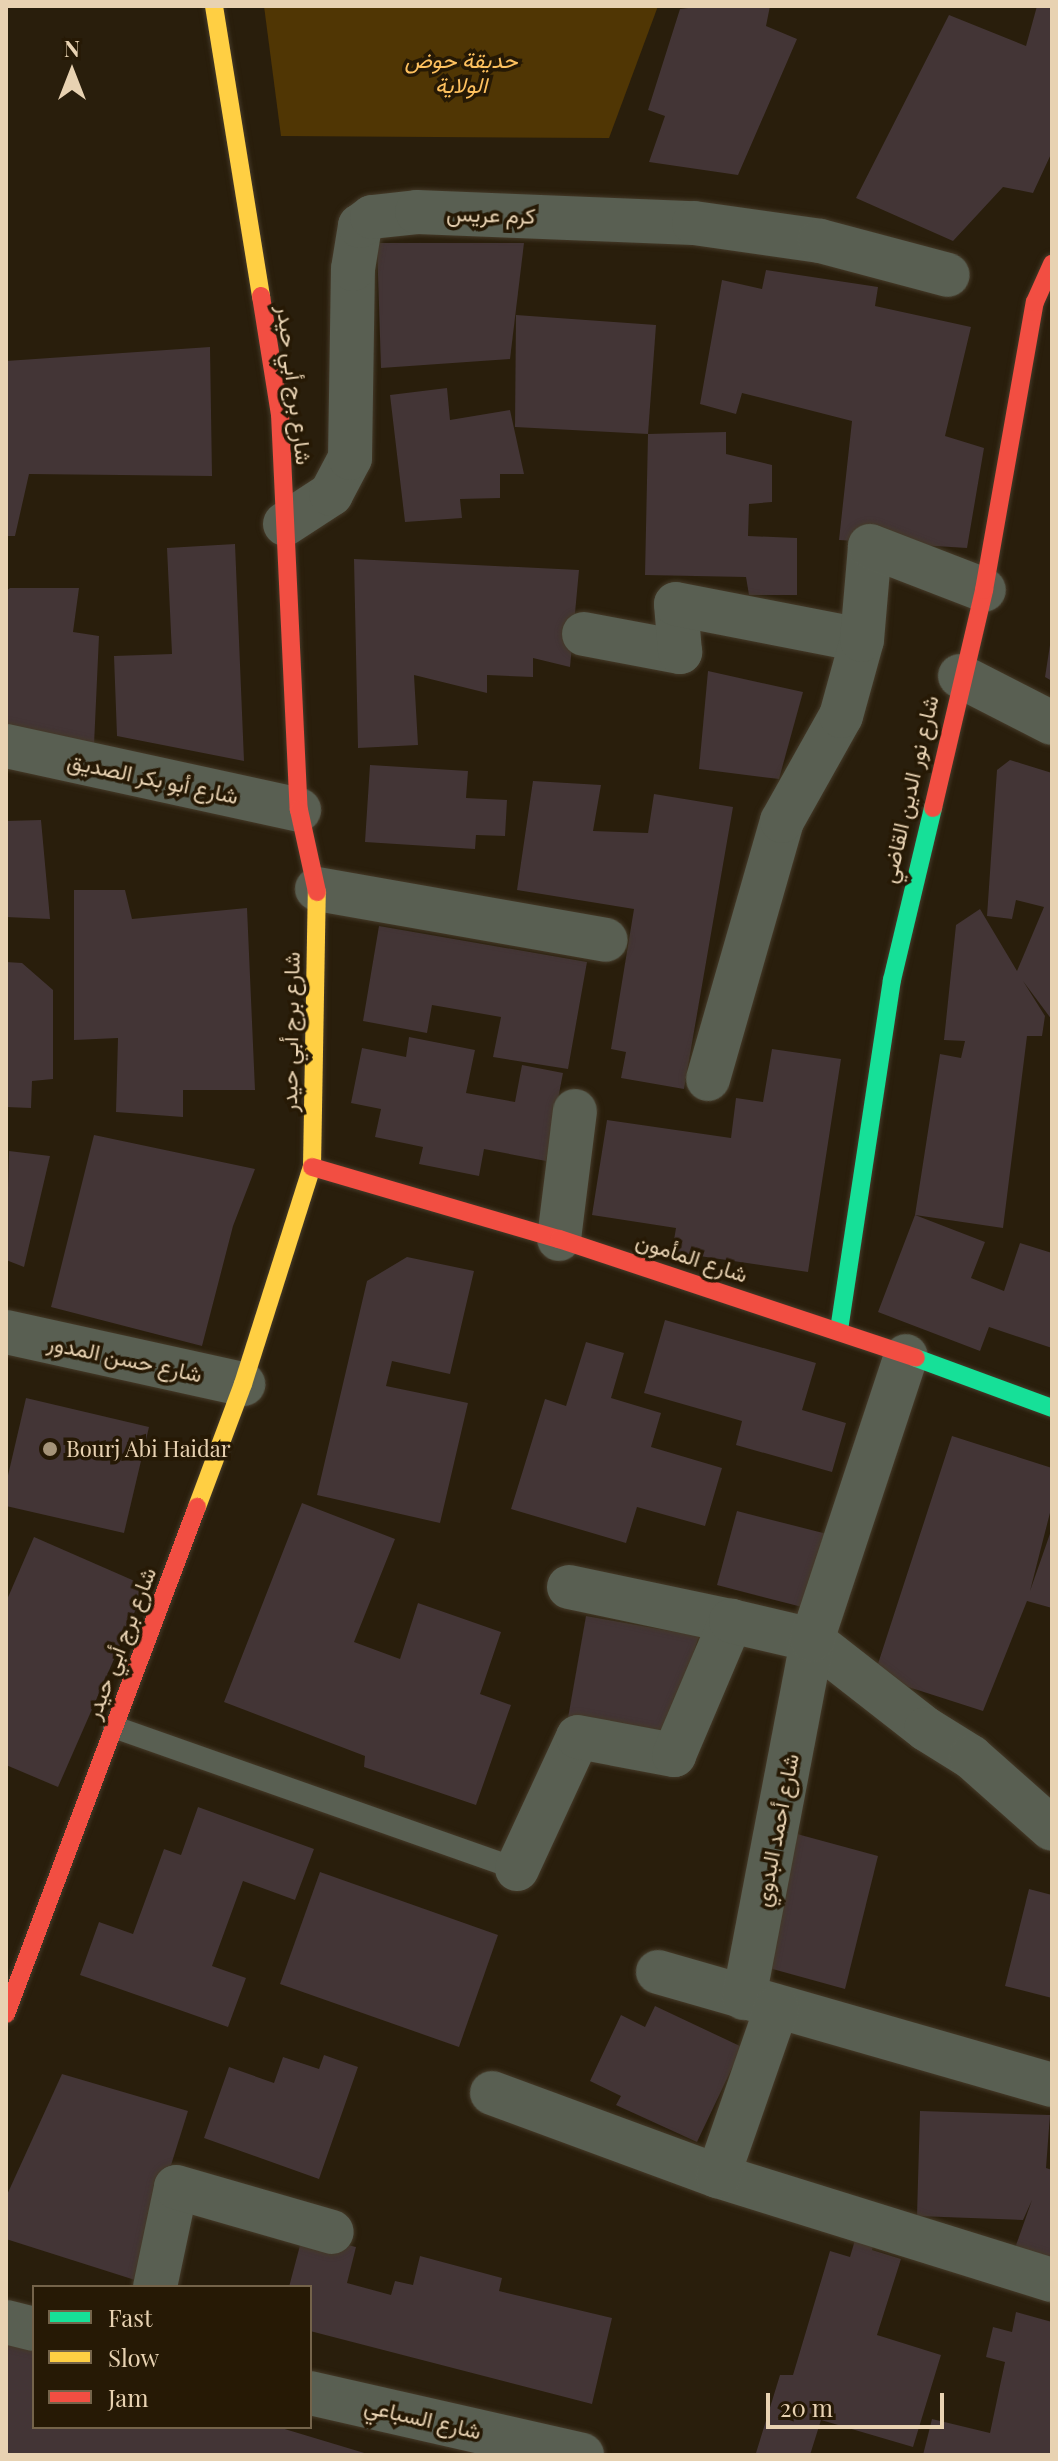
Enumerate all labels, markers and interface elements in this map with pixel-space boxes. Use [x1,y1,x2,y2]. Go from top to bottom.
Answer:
north arrow [32,32,112,112]
text: N [64,33,80,63]
park label: حديقة حوض الولاية [404,46,518,98]
street label: كرم عريس [446,199,536,229]
street label: شارع برج أبي حيدر [272,304,318,466]
street label: شارع نور الدين القاضي [875,693,943,885]
street label: شارع أبو بكر الصديق [65,747,241,809]
street label: شارع برج أبي حيدر [275,952,305,1112]
street label: شارع المأمون [633,1227,751,1287]
street label: شارع حسن المدور [45,1329,205,1387]
place label: Bourj Abi Haidar [66,1436,231,1462]
marker: Bourj Abi Haidar [41,1440,59,1458]
street label: شارع برج أبي حيدر [79,1563,161,1723]
street label: شارع أحمد البدوي [748,1751,804,1909]
legend [32,2285,312,2429]
text: Fast [108,2301,153,2333]
text: Slow [108,2341,159,2373]
scale bar [770,2377,948,2427]
text: Jam [108,2381,149,2413]
text: 20 m [780,2391,833,2423]
street label: شارع السباعي [362,2392,484,2444]

